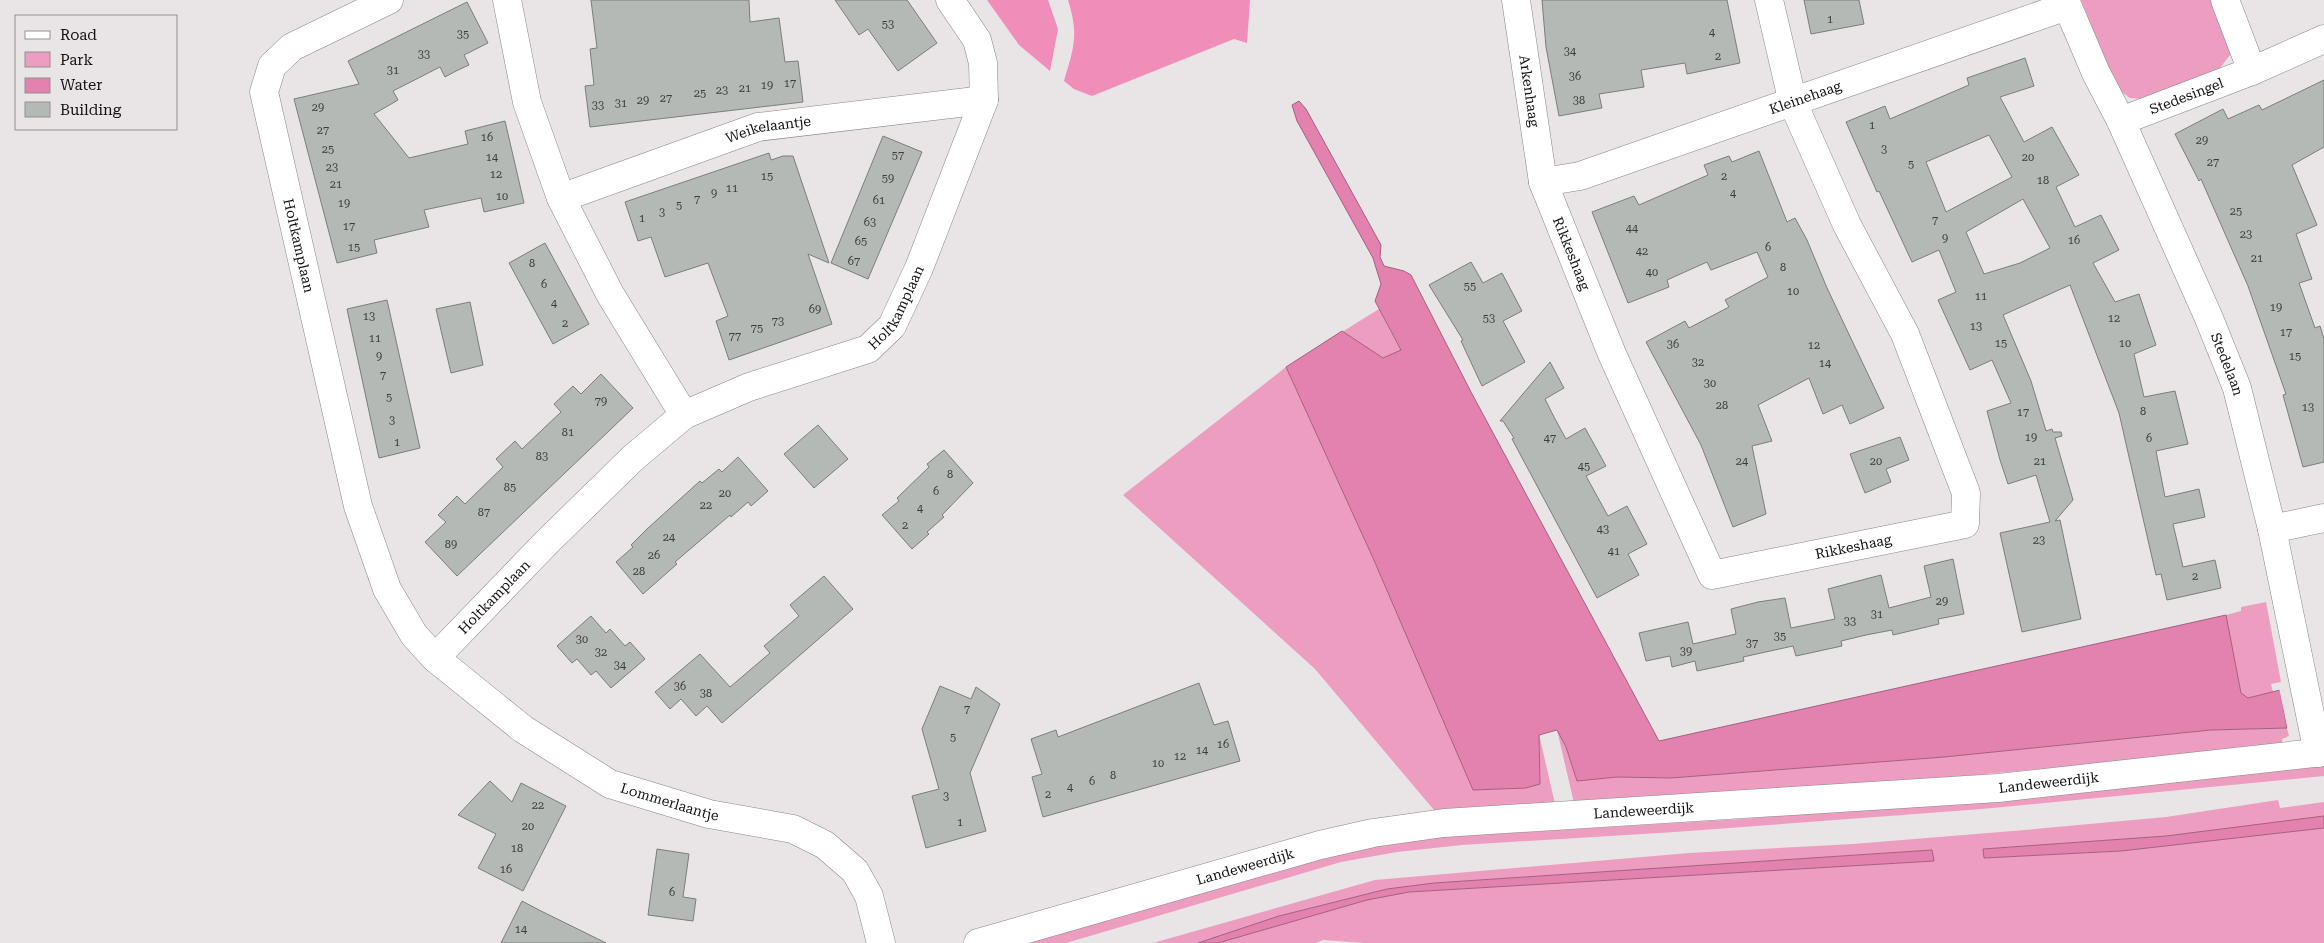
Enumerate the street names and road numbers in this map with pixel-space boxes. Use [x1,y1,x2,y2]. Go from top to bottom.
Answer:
street label: Arkenhaag [1516,54,1543,128]
street label: Stedesingel [2147,74,2226,117]
street label: Kleinehaag [1767,77,1843,117]
street label: Weikelaantje [723,113,812,146]
street label: Holtkamplaan [280,197,317,294]
street label: Rikkeshaag [1550,214,1594,293]
street label: Holtkamplaan [865,263,927,353]
street label: Stedelaan [2208,330,2247,397]
street label: Rikkeshaag [1814,531,1893,562]
street label: Holtkamplaan [455,557,533,637]
street label: Landeweerdijk [1998,769,2100,796]
street label: Lommerlaantje [619,780,721,824]
street label: Landeweerdijk [1593,799,1695,822]
street label: Landeweerdijk [1195,845,1296,888]

